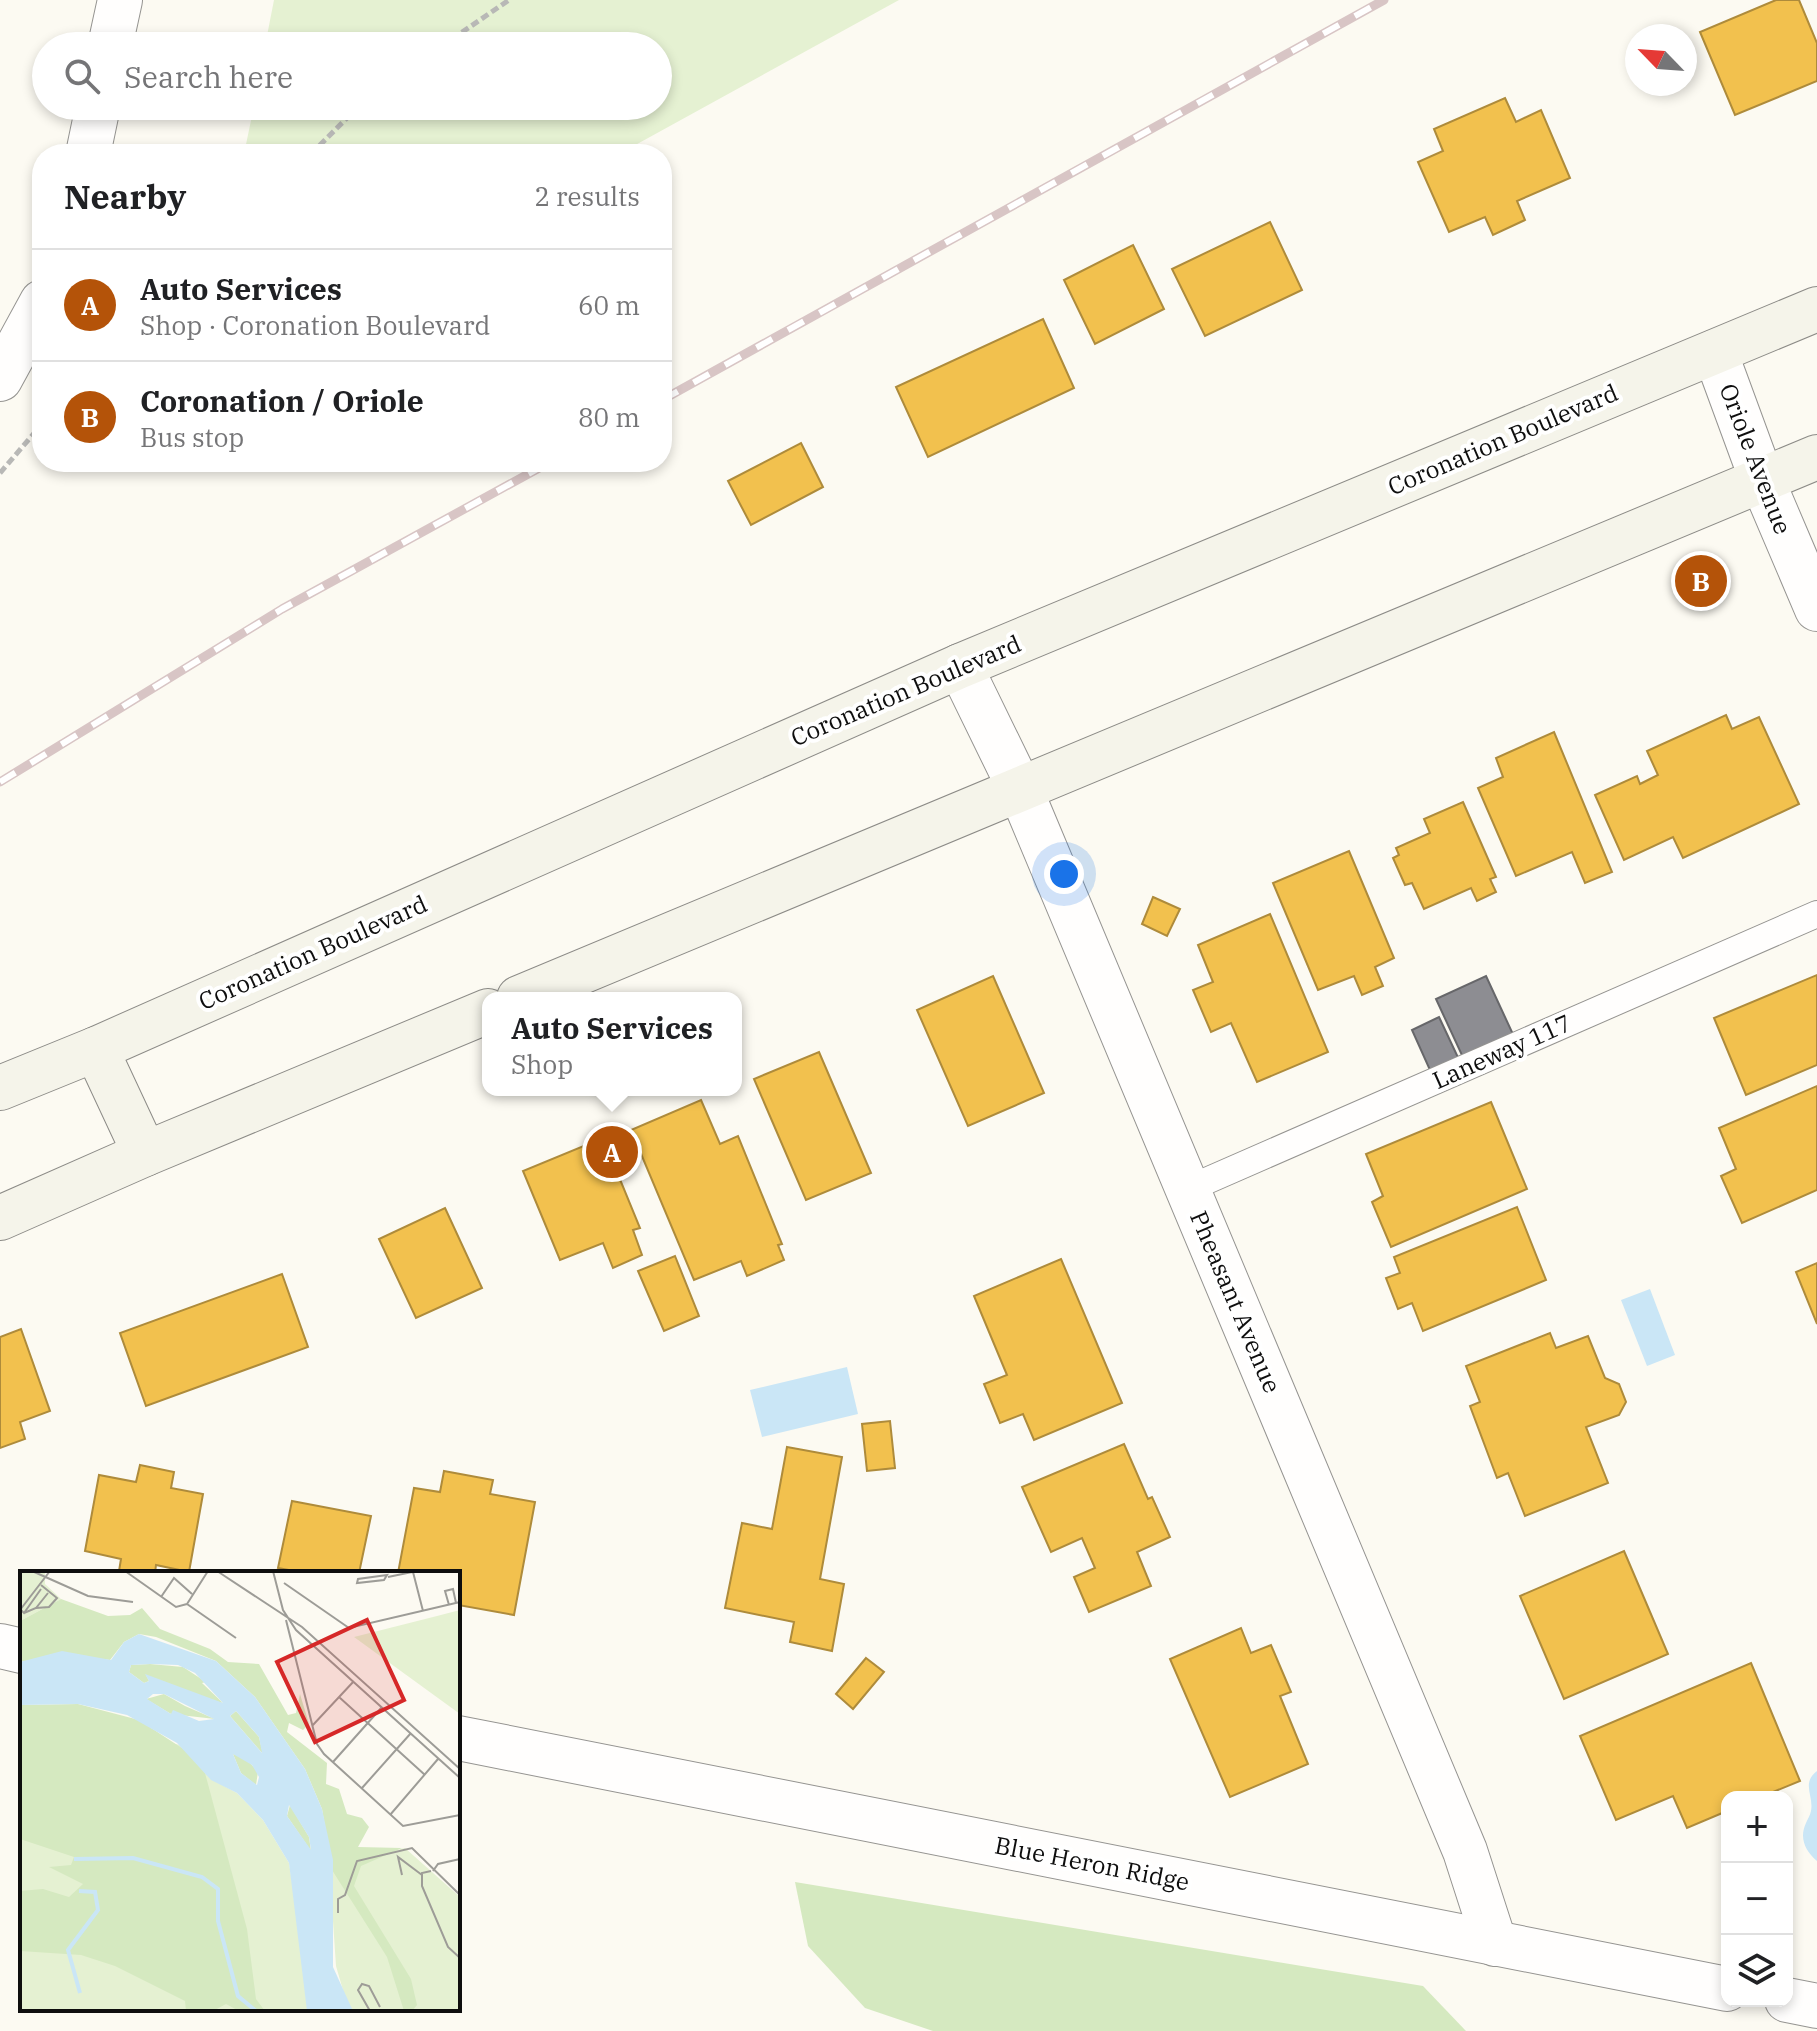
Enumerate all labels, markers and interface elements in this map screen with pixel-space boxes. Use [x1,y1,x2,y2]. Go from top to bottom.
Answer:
north arrow [1625,24,1697,96]
search box [32,32,672,120]
icon: search [60,54,104,98]
text: Search here [124,57,293,96]
text: Nearby [64,174,186,218]
text: 2 results [534,179,640,213]
text: Auto Services [140,269,342,308]
text: A [81,288,99,322]
text: 60 m [578,288,640,322]
text: Shop · Coronation Boulevard [140,308,490,342]
street label: Coronation Boulevard [1383,376,1623,502]
street label: Oriole Avenue [1713,379,1799,539]
text: Coronation / Oriole [140,381,424,420]
text: B [81,400,99,434]
text: 80 m [578,400,640,434]
text: Bus stop [140,420,244,454]
pin: B [1675,551,1727,611]
street label: Coronation Boulevard [786,627,1026,753]
your location [1044,854,1084,894]
street label: Coronation Boulevard [193,887,432,1017]
popup [482,992,742,1096]
street label: Laneway 117 [1427,1006,1576,1096]
text: Auto Services [511,1008,713,1047]
text: Shop [511,1047,573,1081]
pin: A [586,1122,638,1182]
street label: Pheasant Avenue [1183,1206,1289,1397]
inset map [20,1571,460,2011]
map controls [1721,1791,1793,2007]
button: + [1721,1791,1793,1863]
street label: Blue Heron Ridge [992,1828,1192,1898]
button: − [1721,1863,1793,1935]
button: layers [1721,1935,1793,2007]

